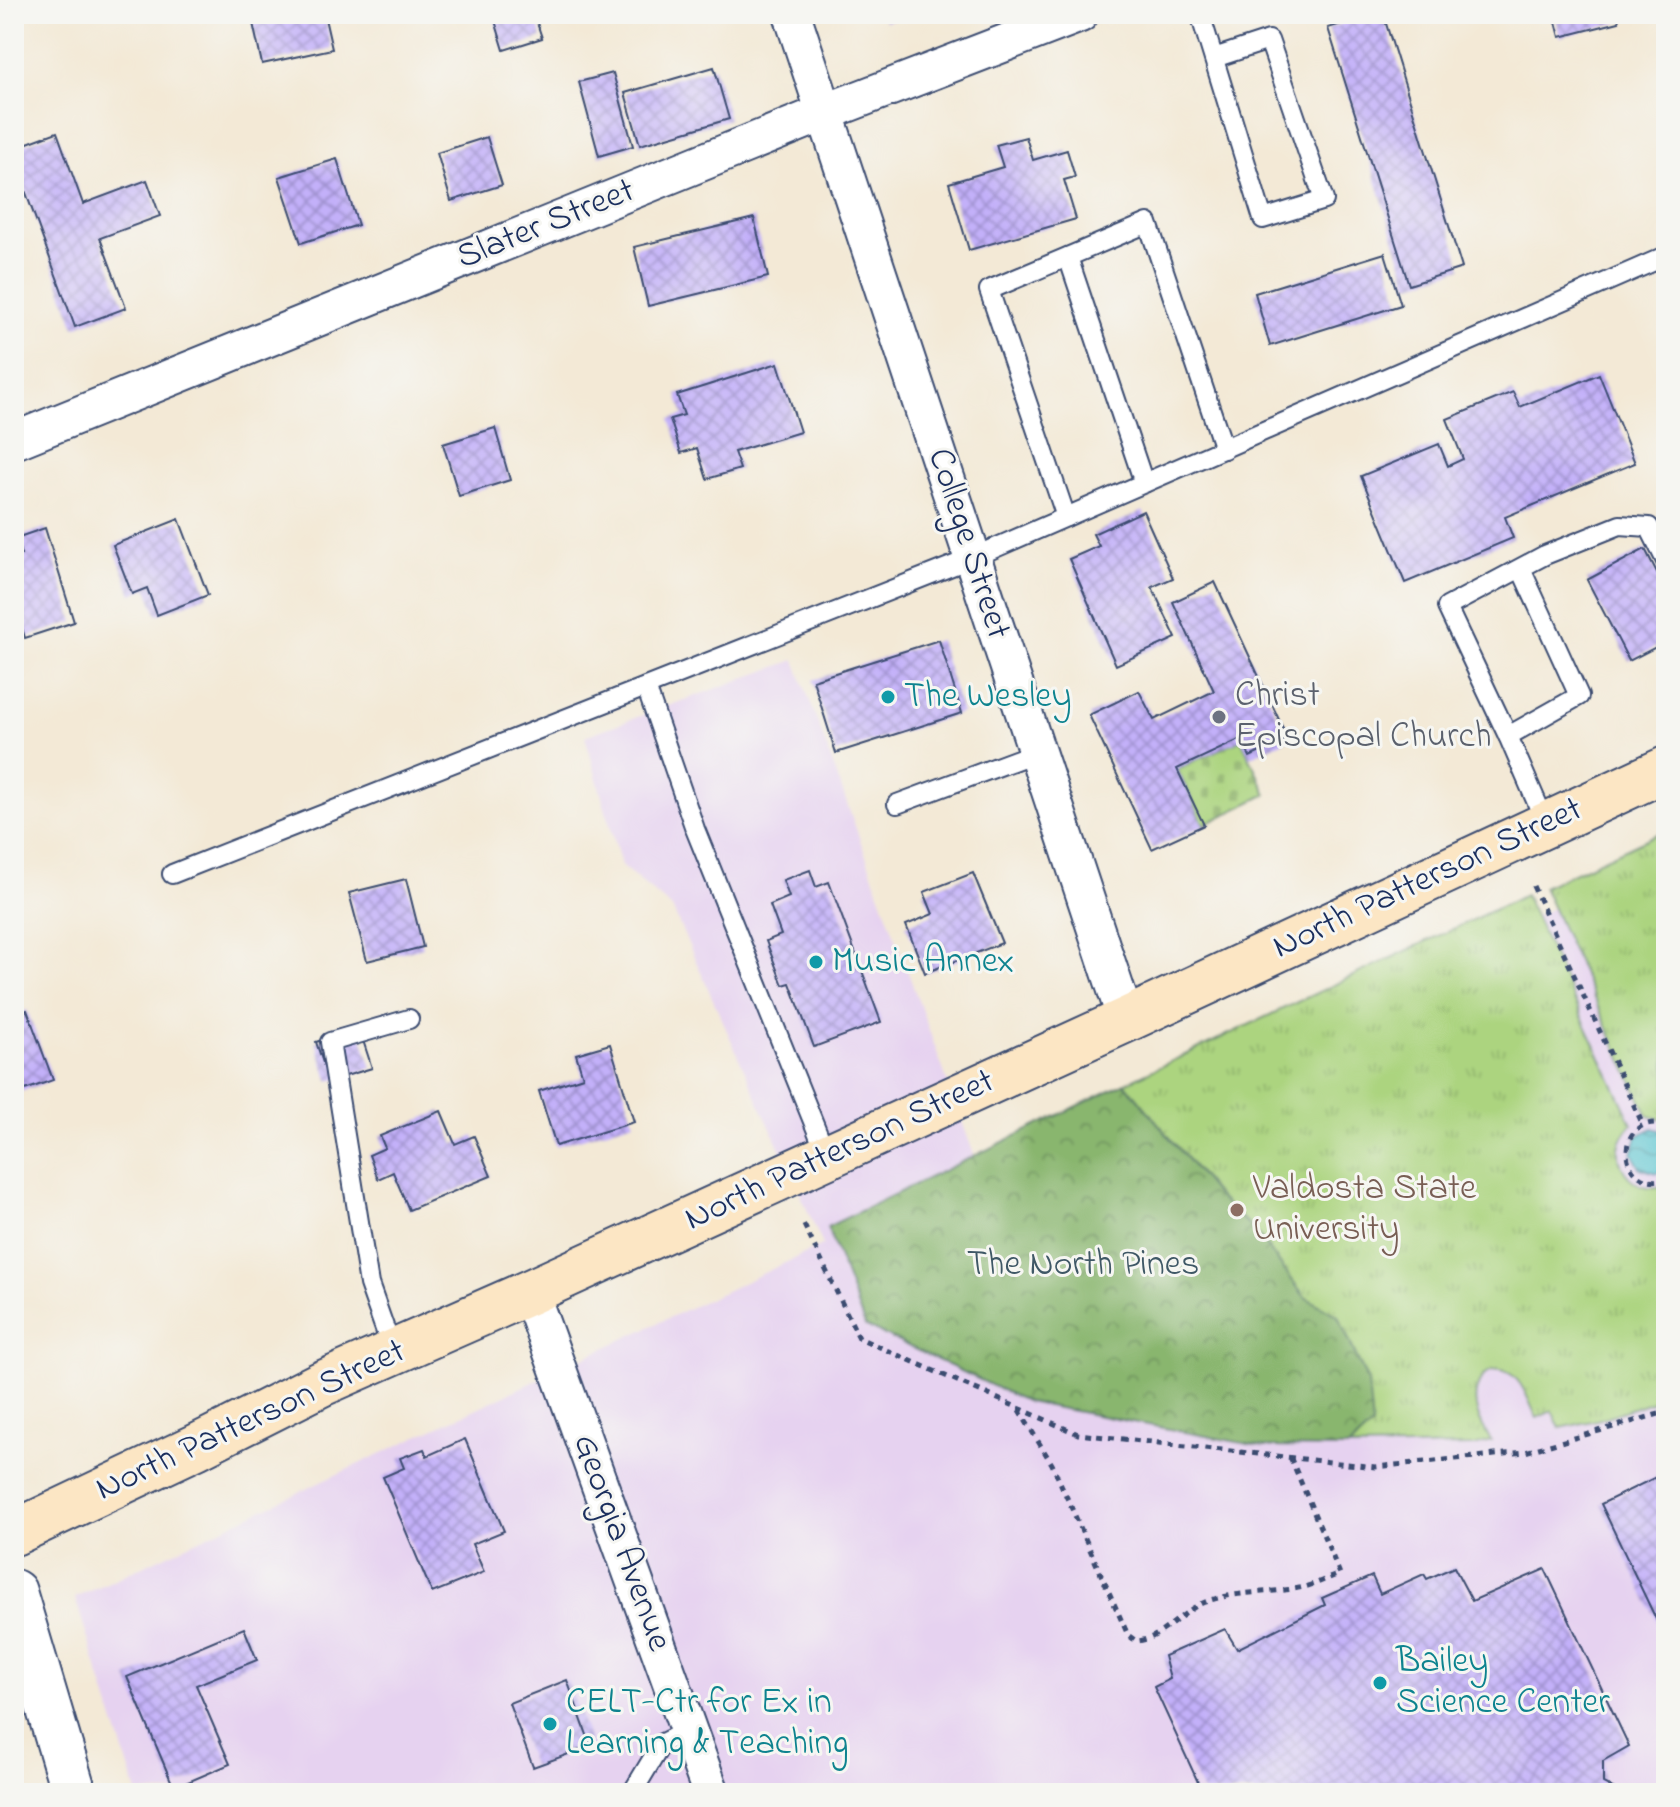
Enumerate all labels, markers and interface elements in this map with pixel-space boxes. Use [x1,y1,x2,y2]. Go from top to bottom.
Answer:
street label: Slater Street [449,165,643,285]
street label: College Street [912,442,1024,646]
place label: Christ Episcopal Church [1235,670,1492,764]
place label: The Wesley [904,671,1071,724]
marker: The Wesley [879,688,897,706]
marker: Christ Episcopal Church [1210,708,1228,726]
street label: North Patterson Street [1264,784,1592,974]
place label: Music Annex [832,936,1014,989]
marker: Music Annex [807,953,825,971]
street label: North Patterson Street [676,1056,1004,1246]
place label: Valdosta State University [1252,1163,1477,1257]
marker: Valdosta State University [1228,1201,1246,1219]
park label: The North Pines [967,1239,1199,1292]
street label: North Patterson Street [87,1326,415,1516]
street label: Georgia Avenue [557,1427,685,1660]
place label: Bailey Science Center [1395,1636,1610,1730]
marker: Bailey Science Center [1371,1674,1389,1692]
place label: CELT-Ctr for Ex in Learning & Teaching [566,1677,848,1771]
marker: CELT-Ctr for Ex in Learning & Teaching [541,1715,559,1733]

